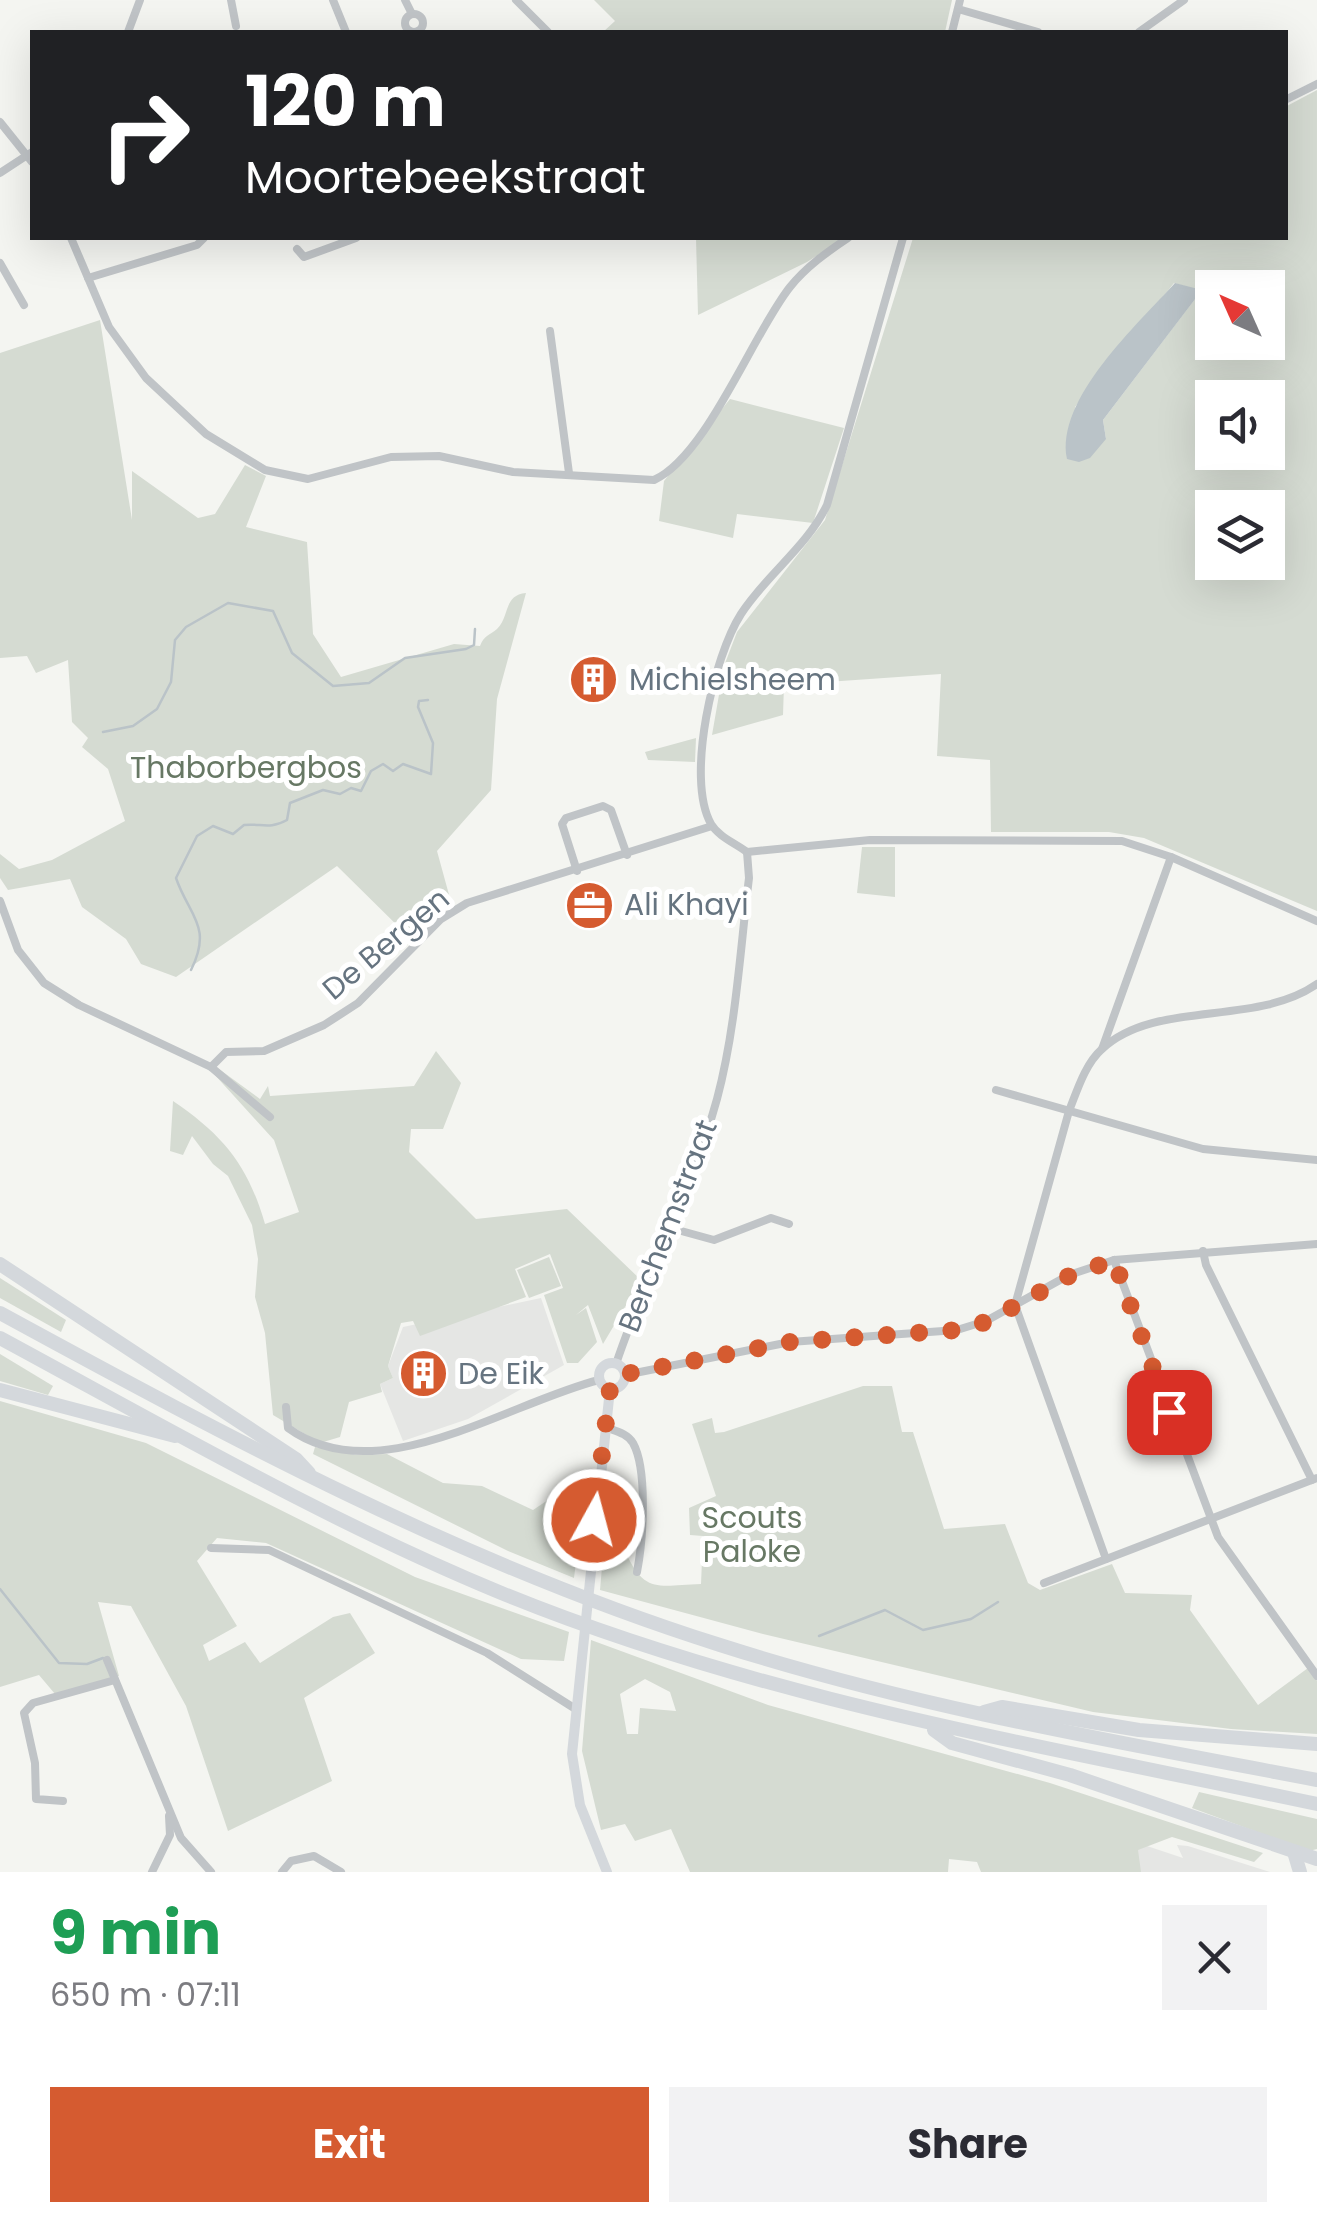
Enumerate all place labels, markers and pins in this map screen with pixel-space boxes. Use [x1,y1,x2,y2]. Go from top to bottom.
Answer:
building icon: Michielsheem [568,654,620,706]
place label: Michielsheem [629,658,836,701]
office icon: Ali Khayi [563,879,615,931]
place label: Ali Khayi [624,883,749,926]
building icon: De Eik [397,1348,449,1400]
place label: De Eik [458,1352,545,1395]
pin [1127,1370,1212,1455]

